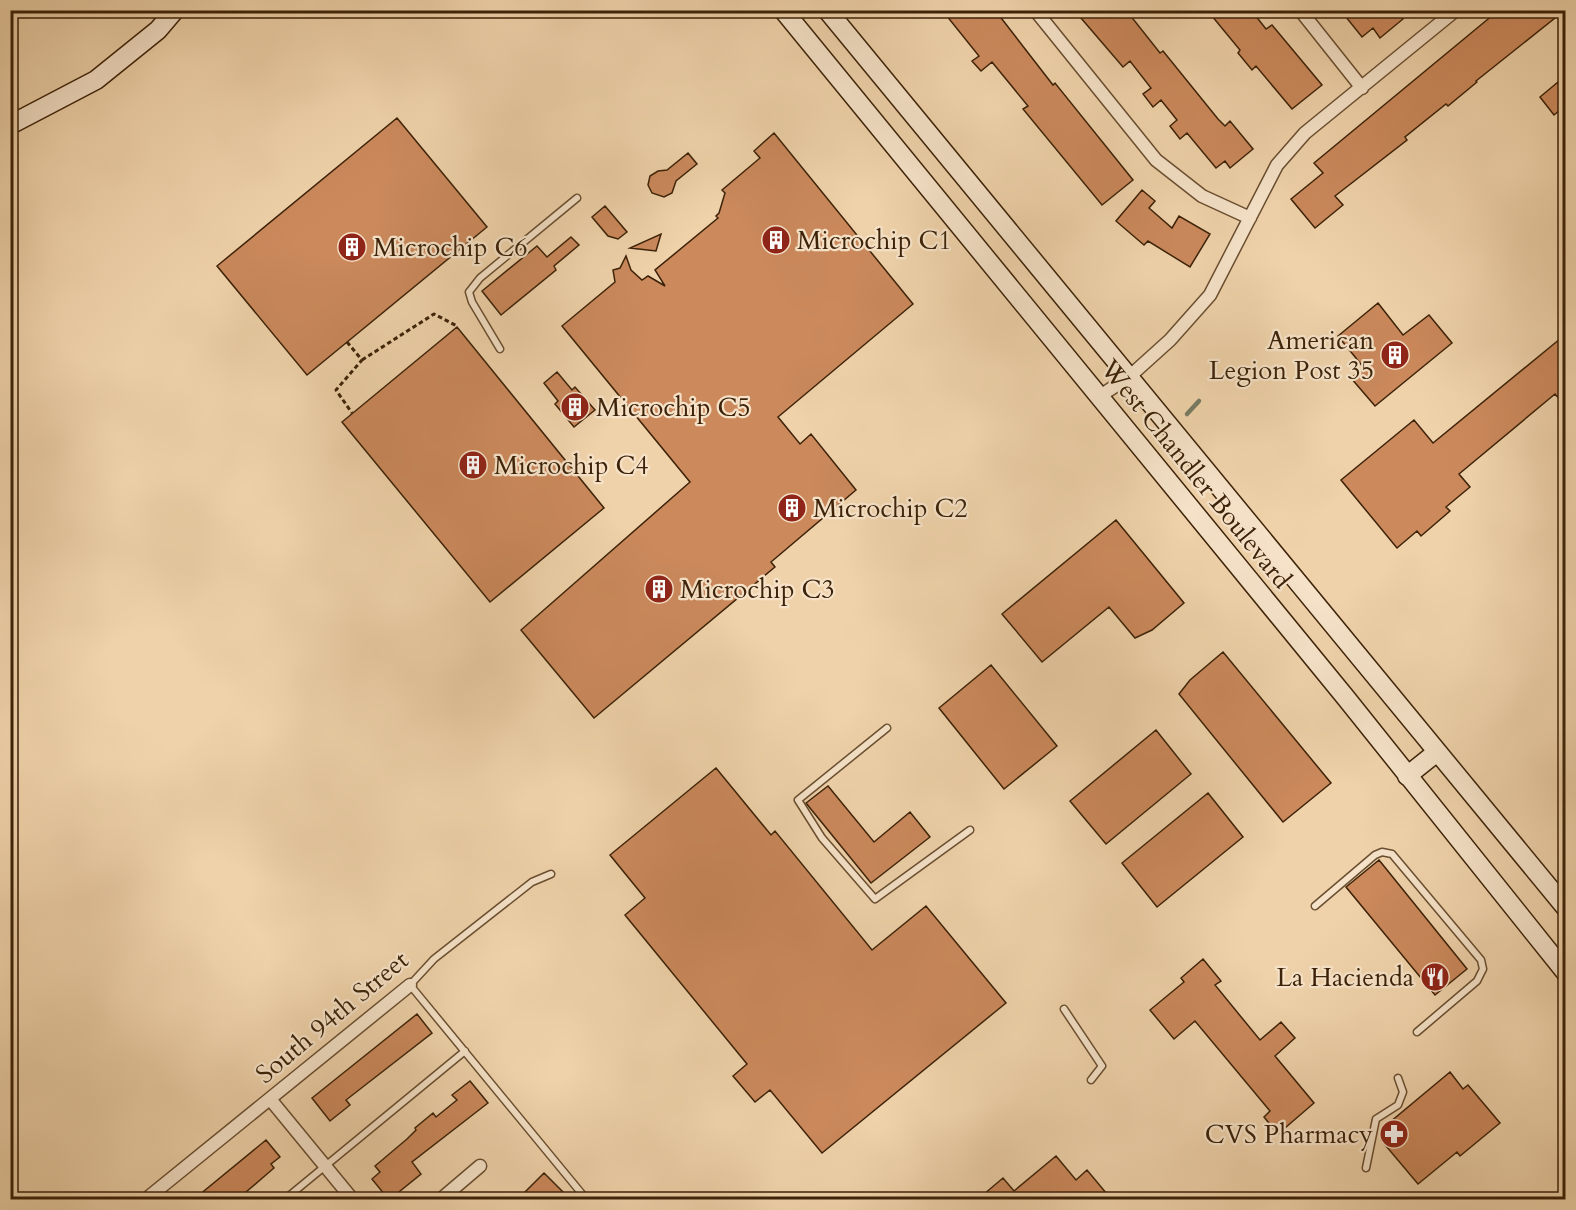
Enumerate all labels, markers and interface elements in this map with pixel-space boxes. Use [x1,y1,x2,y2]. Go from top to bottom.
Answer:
place label: Microchip C1 [797,223,952,258]
building icon: Microchip C1 [760,224,792,256]
place label: Microchip C6 [373,230,528,265]
building icon: Microchip C6 [336,231,368,263]
place label: American Legion Post 35 [1209,323,1374,388]
building icon: American Legion Post 35 [1379,339,1411,371]
street label: West Chandler Boulevard [1092,351,1300,596]
place label: Microchip C5 [596,390,751,425]
building icon: Microchip C5 [559,391,591,423]
place label: Microchip C4 [494,448,649,483]
building icon: Microchip C4 [457,449,489,481]
place label: Microchip C2 [813,491,968,526]
building icon: Microchip C2 [776,492,808,524]
place label: Microchip C3 [680,572,835,607]
building icon: Microchip C3 [643,573,675,605]
street label: South 94th Street [248,943,416,1091]
place label: La Hacienda [1276,960,1414,995]
restaurant icon: La Hacienda [1419,961,1451,993]
place label: CVS Pharmacy [1205,1117,1373,1152]
pharmacy icon: CVS Pharmacy [1378,1118,1410,1150]

